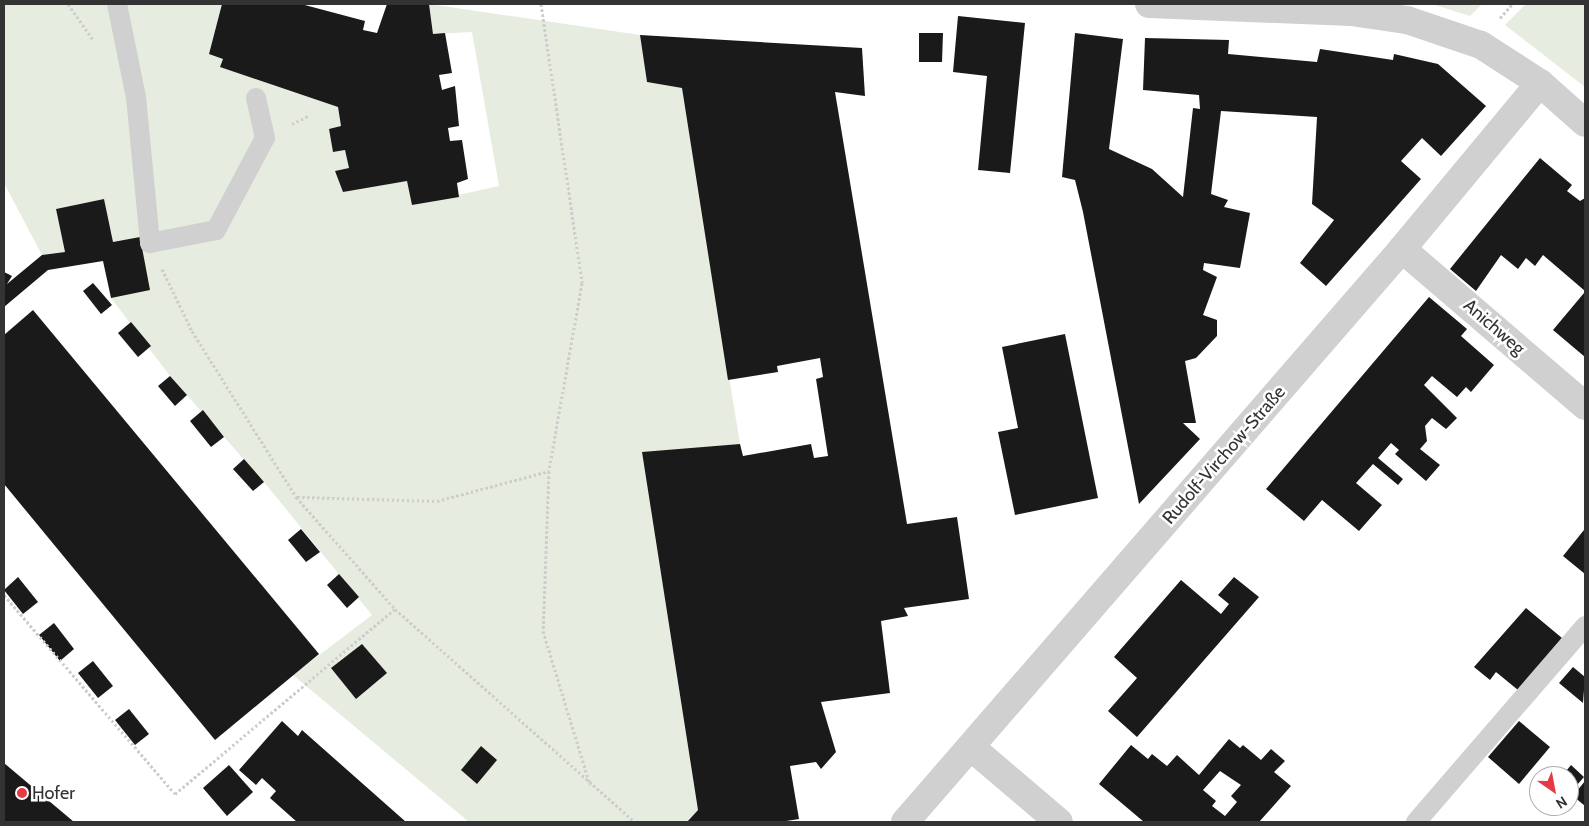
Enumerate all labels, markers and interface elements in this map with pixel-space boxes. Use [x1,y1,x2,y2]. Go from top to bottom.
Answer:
street label: Anichweg [1459,295,1529,359]
street label: Rudolf-Virchow-Straße [1158,381,1290,529]
north arrow [1529,766,1579,816]
place label: Hofer [32,782,75,804]
marker: Hofer [16,787,28,799]
text: N [1553,792,1571,813]

